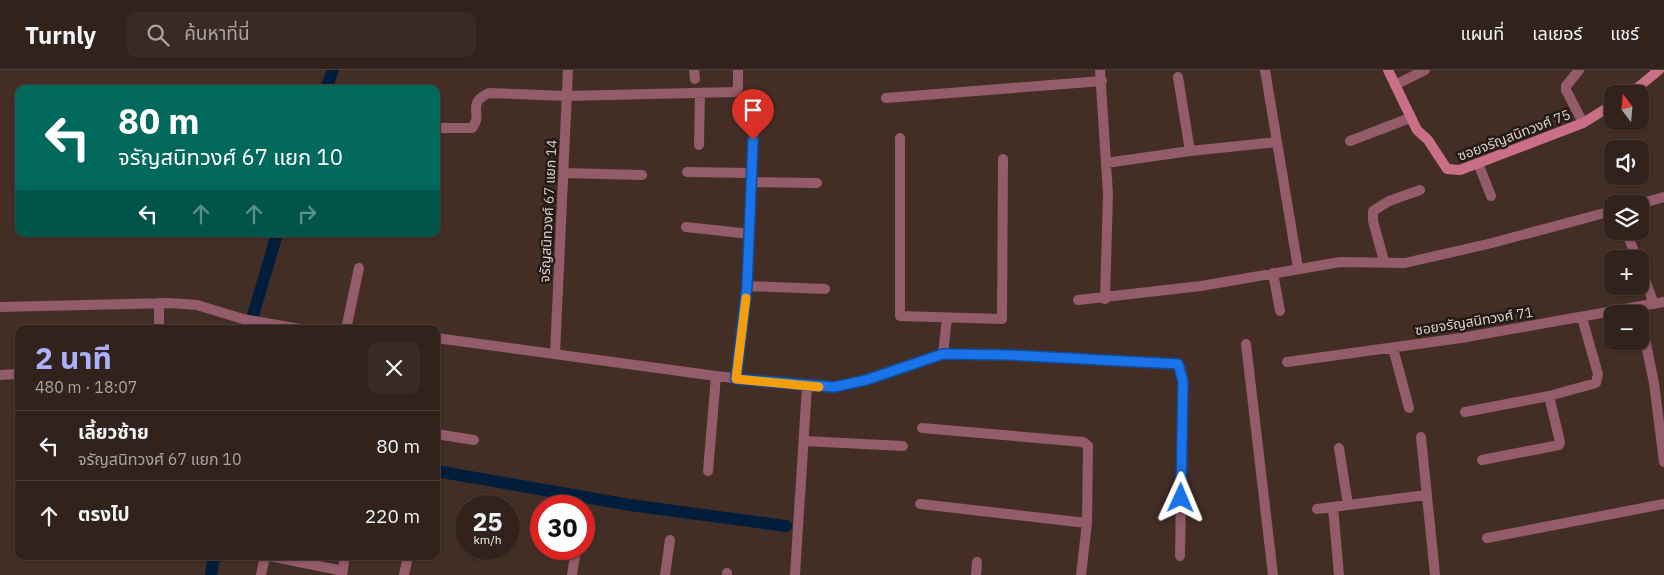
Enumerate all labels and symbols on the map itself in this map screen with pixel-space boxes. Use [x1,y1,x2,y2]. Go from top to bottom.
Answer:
north arrow [1604,85,1649,130]
pin [732,89,774,140]
street label: ซอยจรัญสนิทวงศ์ 75 [1455,105,1573,165]
street label: จรัญสนิทวงศ์ 67 แยก 14 [535,139,561,283]
street label: ซอยจรัญสนิทวงศ์ 71 [1414,303,1534,339]
position arrow [1154,471,1206,523]
speed limit sign: 30 [530,495,595,560]

